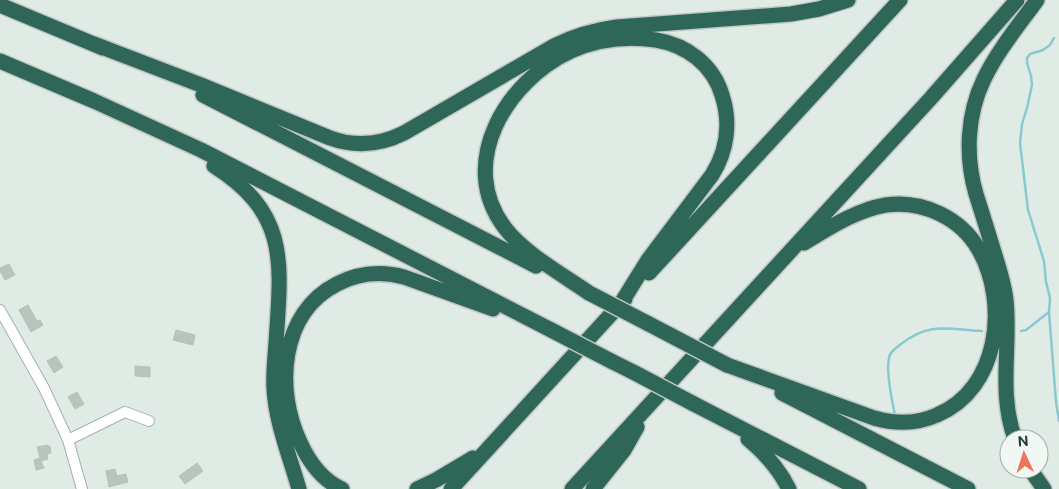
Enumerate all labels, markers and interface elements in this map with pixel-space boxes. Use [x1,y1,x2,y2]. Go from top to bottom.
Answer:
north arrow [999,429,1049,479]
text: N [1017,433,1029,449]

